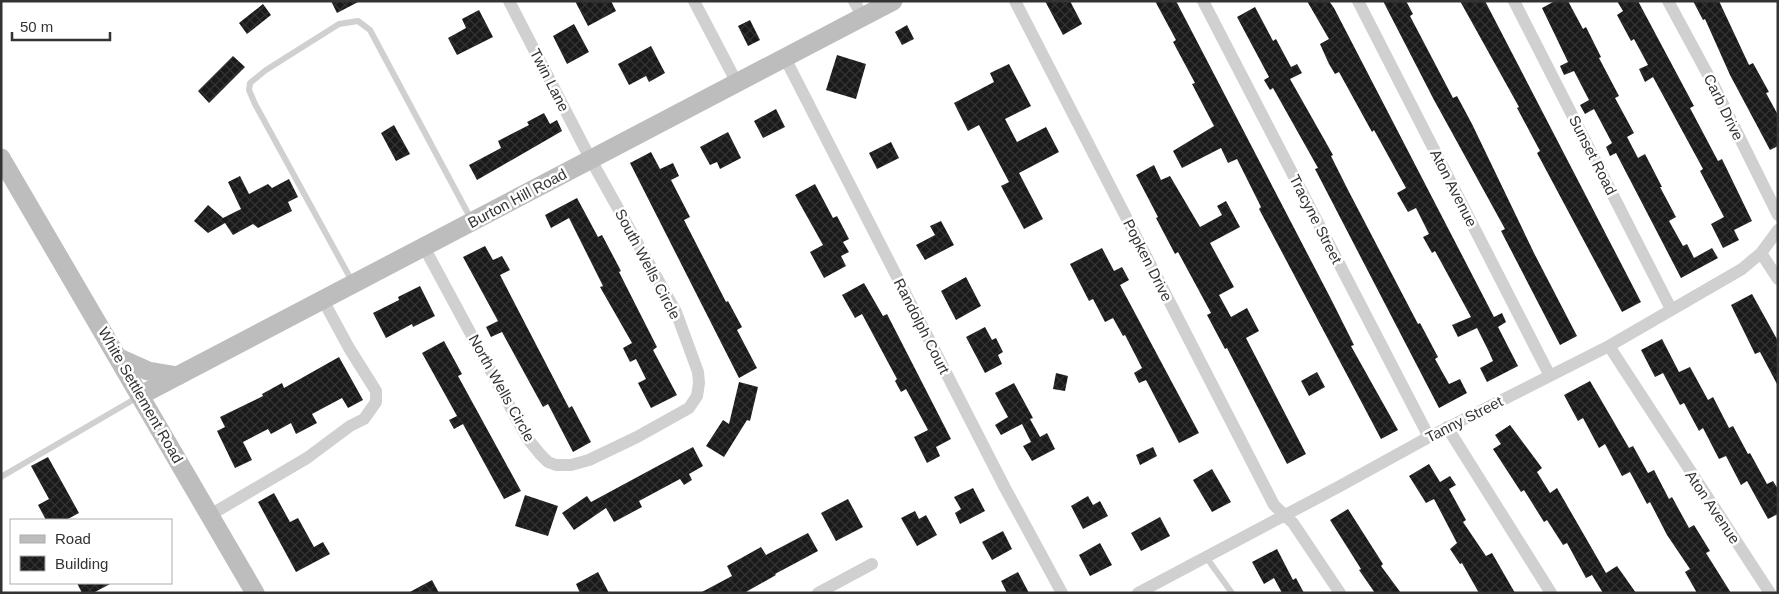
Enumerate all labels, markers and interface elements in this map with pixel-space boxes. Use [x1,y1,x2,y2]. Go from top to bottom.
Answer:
scale bar [12,10,110,42]
text: 50 m [20,18,53,35]
street label: Twin Lane [527,46,573,114]
street label: Carb Drive [1701,71,1747,143]
street label: Sunset Road [1566,113,1620,197]
street label: Aton Avenue [1427,146,1481,230]
street label: Burton Hill Road [465,165,569,231]
street label: Tracyne Street [1286,172,1346,267]
street label: South Wells Circle [612,206,684,322]
street label: Popken Drive [1120,216,1176,304]
street label: Randolph Court [891,275,954,377]
street label: White Settlement Road [95,324,187,466]
street label: North Wells Circle [466,332,538,444]
street label: Tanny Street [1423,392,1506,446]
street label: Aton Avenue [1682,467,1744,547]
legend [10,519,172,584]
text: Road [55,530,91,547]
text: Building [55,555,108,572]

